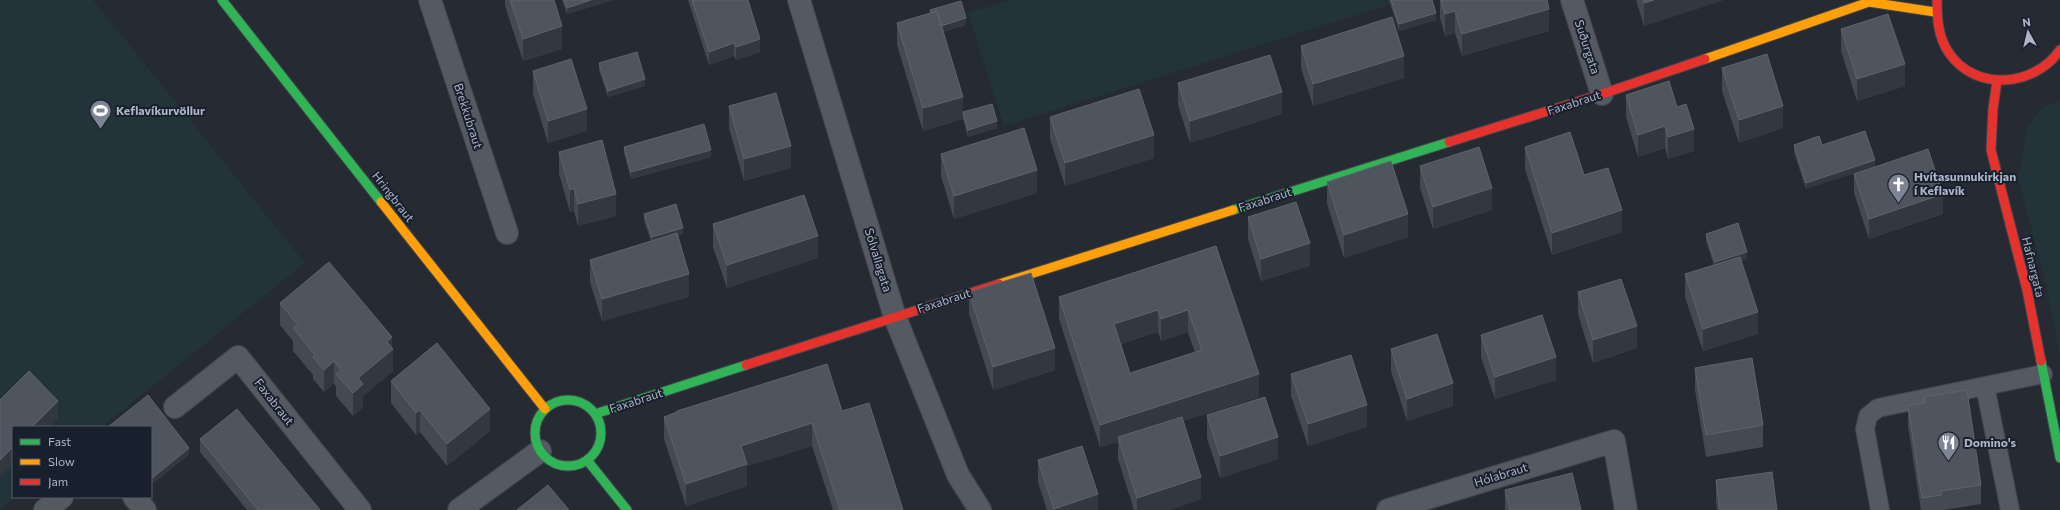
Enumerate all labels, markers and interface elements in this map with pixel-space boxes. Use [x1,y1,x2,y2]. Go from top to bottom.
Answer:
north arrow [2008,12,2048,52]
text: N [2022,15,2032,29]
street label: Suðurgata [1573,18,1603,76]
street label: Brekkubraut [452,81,486,150]
street label: Faxabraut [1545,87,1602,117]
sports icon: Keflavíkurvöllur [87,98,113,131]
place label: Keflavíkurvöllur [116,103,205,117]
street label: Hringbraut [370,168,418,224]
place label: Hvítasunnukirkjan í Keflavík [1914,169,2016,197]
church icon: Hvítasunnukirkjan í Keflavík [1885,171,1911,204]
street label: Faxabraut [1236,184,1293,214]
street label: Sólvallagata [863,226,895,293]
street label: Hafnargata [2020,235,2048,298]
street label: Faxabraut [915,285,972,315]
street label: Faxabraut [252,375,297,428]
street label: Faxabraut [607,385,664,415]
legend [12,426,152,498]
restaurant icon: Domino's [1935,430,1961,463]
text: Fast [48,434,71,448]
place label: Domino's [1964,435,2017,449]
text: Slow [48,454,75,468]
street label: Hólabraut [1472,459,1529,489]
text: Jam [48,474,68,489]

